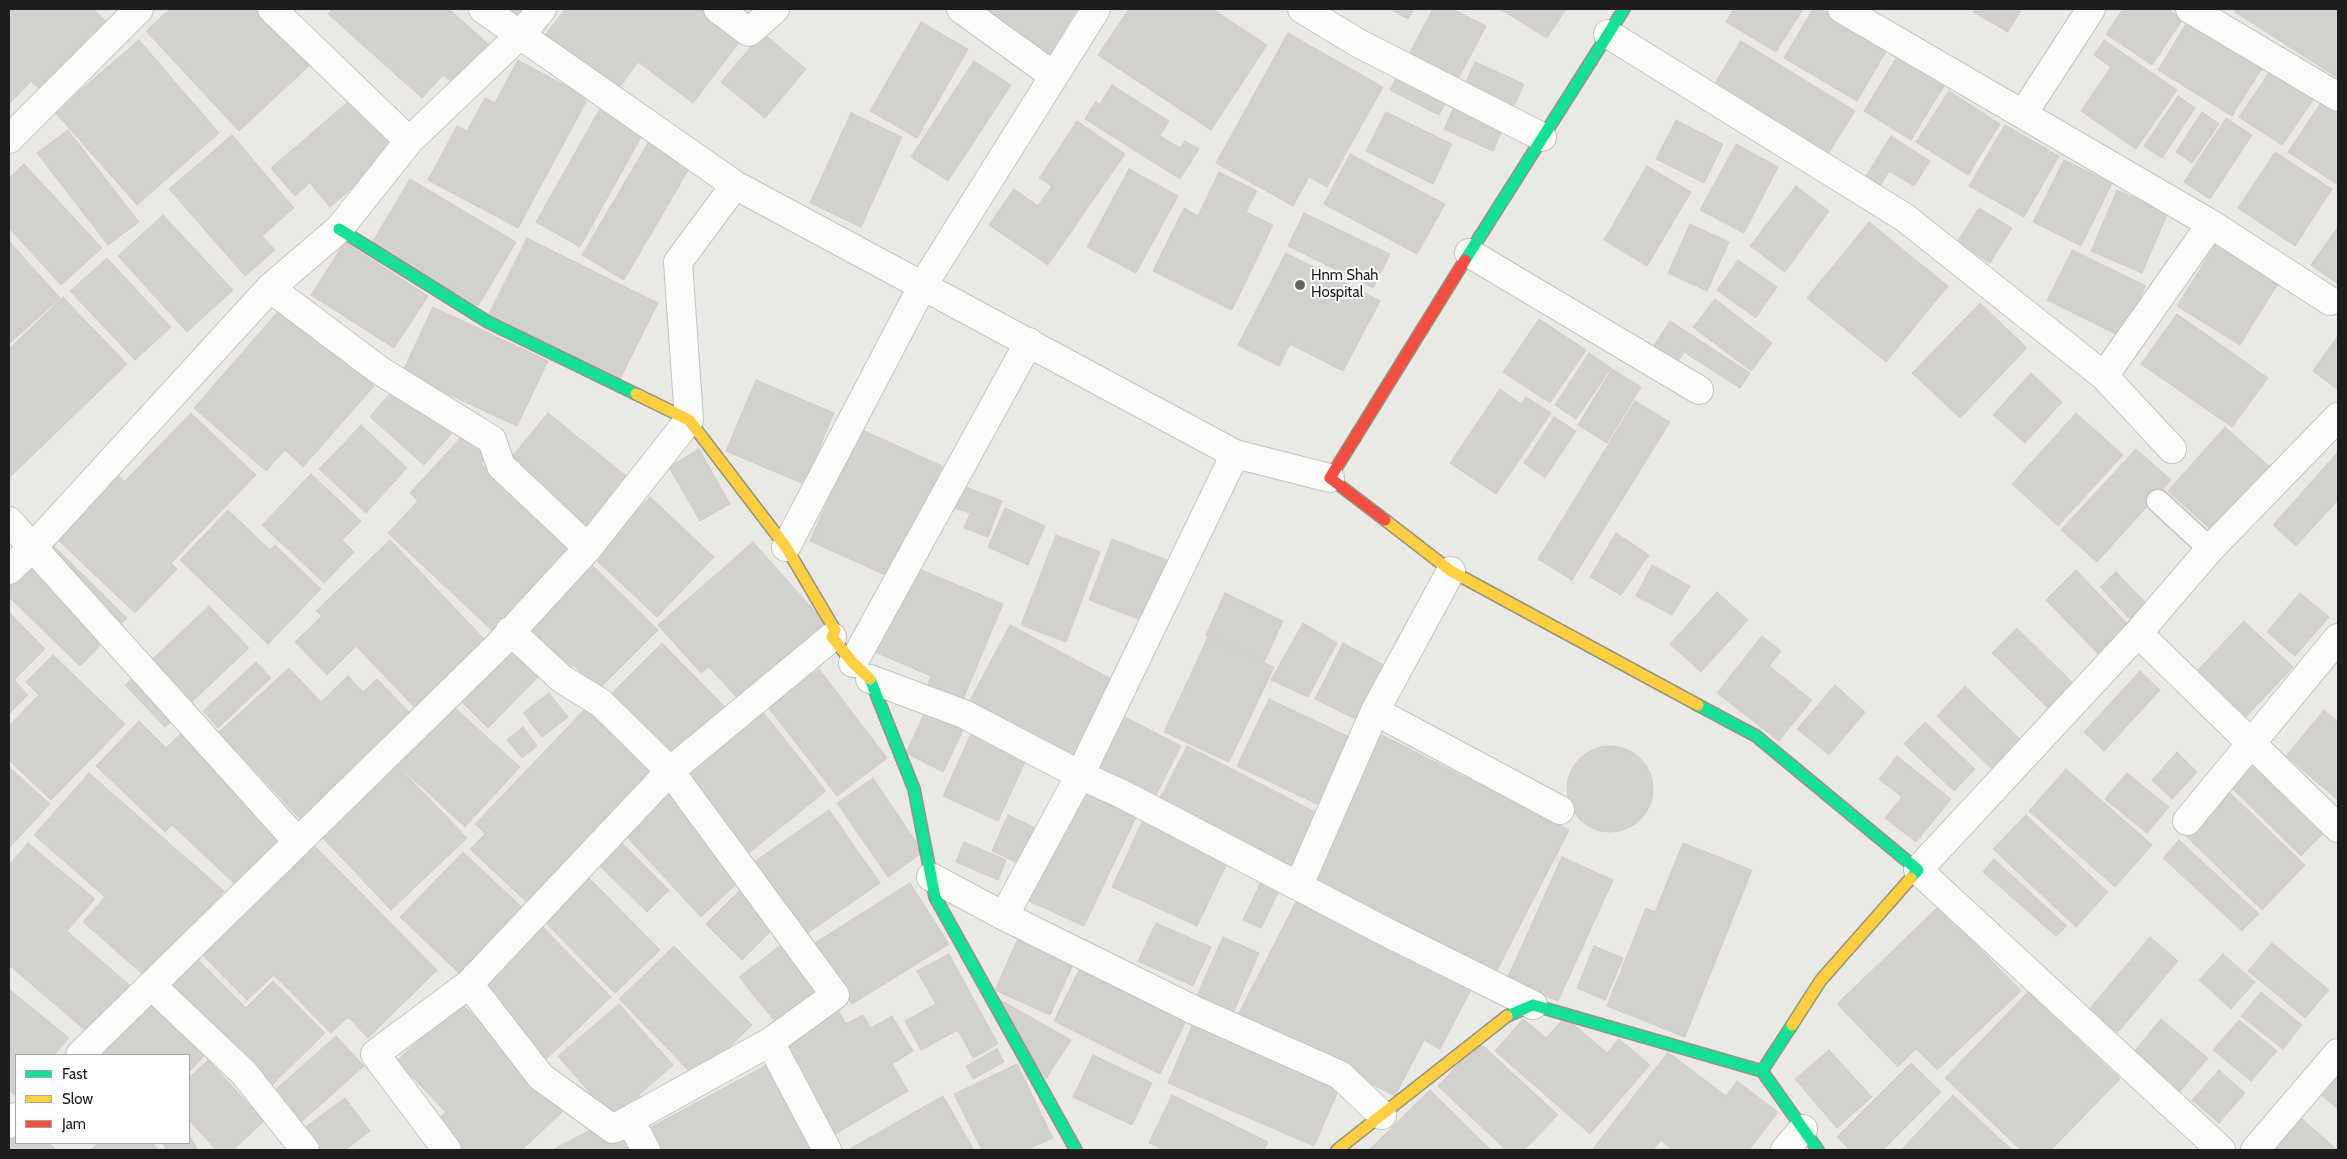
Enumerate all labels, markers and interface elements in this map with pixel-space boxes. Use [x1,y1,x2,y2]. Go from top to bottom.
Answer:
place label: Hnm Shah Hospital [1311,267,1378,302]
marker: Hnm Shah Hospital [1293,278,1307,292]
legend [15,1054,190,1144]
text: Fast [62,1065,87,1083]
text: Slow [62,1090,93,1108]
text: Jam [62,1115,86,1133]

